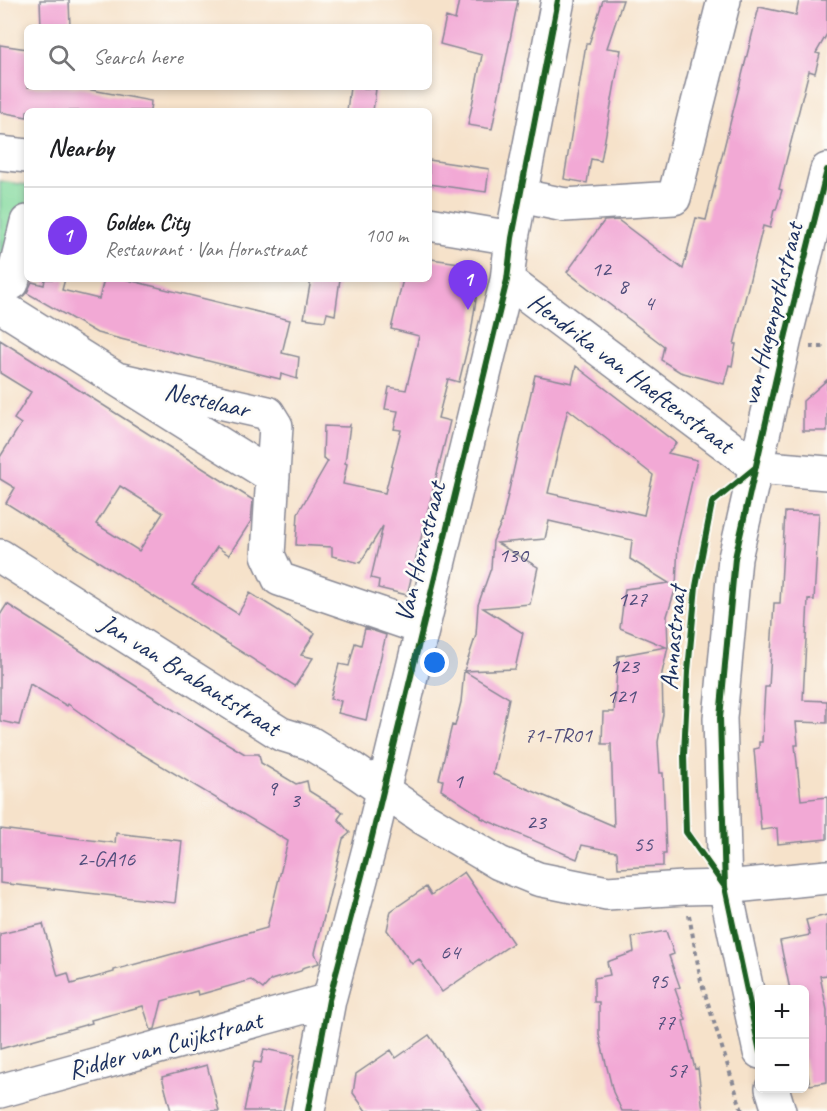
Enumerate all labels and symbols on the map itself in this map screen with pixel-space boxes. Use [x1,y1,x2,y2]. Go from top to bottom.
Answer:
street label: van Hugenpothstraat [733,217,811,409]
house number: 12 [591,255,613,283]
pin: 1 [448,260,488,310]
house number: 8 [618,272,630,300]
street label: Hendrika van Haeftenstraat [522,285,742,463]
house number: 4 [644,289,656,317]
street label: Nestelaar [161,374,255,426]
street label: Van Hornstraat [387,476,454,625]
house number: 130 [498,541,530,569]
street label: Annastraat [652,581,694,691]
house number: 127 [617,585,648,613]
street label: Jan van Brabantstraat [92,605,289,745]
your location [420,648,449,677]
house number: 123 [609,652,641,680]
house number: 121 [606,682,637,710]
house number: 71-TR01 [524,721,593,749]
house number: 1 [453,767,464,795]
house number: 9 [267,774,279,802]
house number: 3 [290,786,302,814]
house number: 23 [526,808,548,836]
house number: 55 [633,830,654,858]
house number: 2-GA16 [77,845,136,873]
house number: 64 [440,938,462,966]
house number: 95 [648,967,669,995]
street label: Ridder van Cuijkstraat [64,1003,268,1087]
house number: 77 [655,1008,676,1036]
house number: 57 [667,1056,688,1084]

